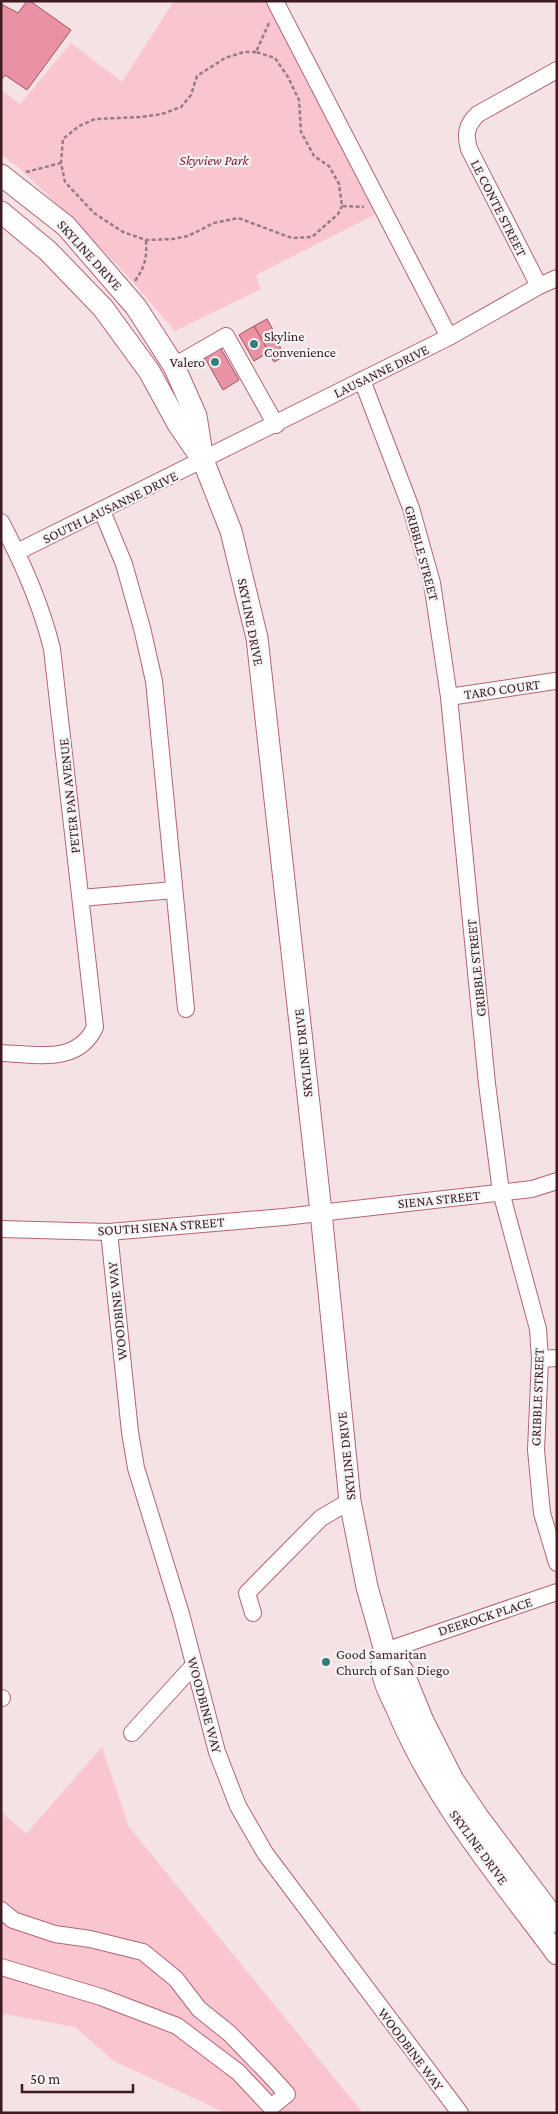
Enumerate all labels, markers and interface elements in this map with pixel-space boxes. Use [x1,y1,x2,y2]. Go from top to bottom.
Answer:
park label: Skyview Park [179,152,250,168]
street label: LE CONTE STREET [468,157,530,259]
street label: SKYLINE DRIVE [54,217,126,294]
place label: Skyline Convenience [264,328,336,360]
marker: Skyline Convenience [248,338,260,350]
street label: LAUSANNE DRIVE [331,341,432,401]
place label: Valero [170,354,205,370]
marker: Valero [209,356,221,368]
street label: SOUTH LAUSANNE DRIVE [40,467,181,547]
street label: GRIBBLE STREET [402,504,443,603]
street label: SKYLINE DRIVE [235,577,267,668]
street label: TARO COURT [463,676,541,702]
street label: PETER PAN AVENUE [55,737,83,854]
street label: GRIBBLE STREET [463,918,489,1018]
street label: SKYLINE DRIVE [290,1008,316,1098]
street label: SIENA STREET [397,1187,481,1211]
street label: SOUTH SIENA STREET [97,1214,225,1238]
street label: WOODBINE WAY [104,1260,130,1361]
street label: GRIBBLE STREET [527,1347,547,1446]
street label: SKYLINE DRIVE [333,1411,359,1501]
street label: DEEROCK PLACE [436,1593,535,1639]
place label: Good Samaritan Church of San Diego [336,1646,449,1678]
street label: WOODBINE WAY [184,1655,226,1756]
marker: Good Samaritan Church of San Diego [320,1656,332,1668]
street label: SKYLINE DRIVE [446,1806,512,1888]
street label: WOODBINE WAY [375,2005,448,2094]
scale bar [22,2062,134,2094]
text: 50 m [30,2071,60,2087]

